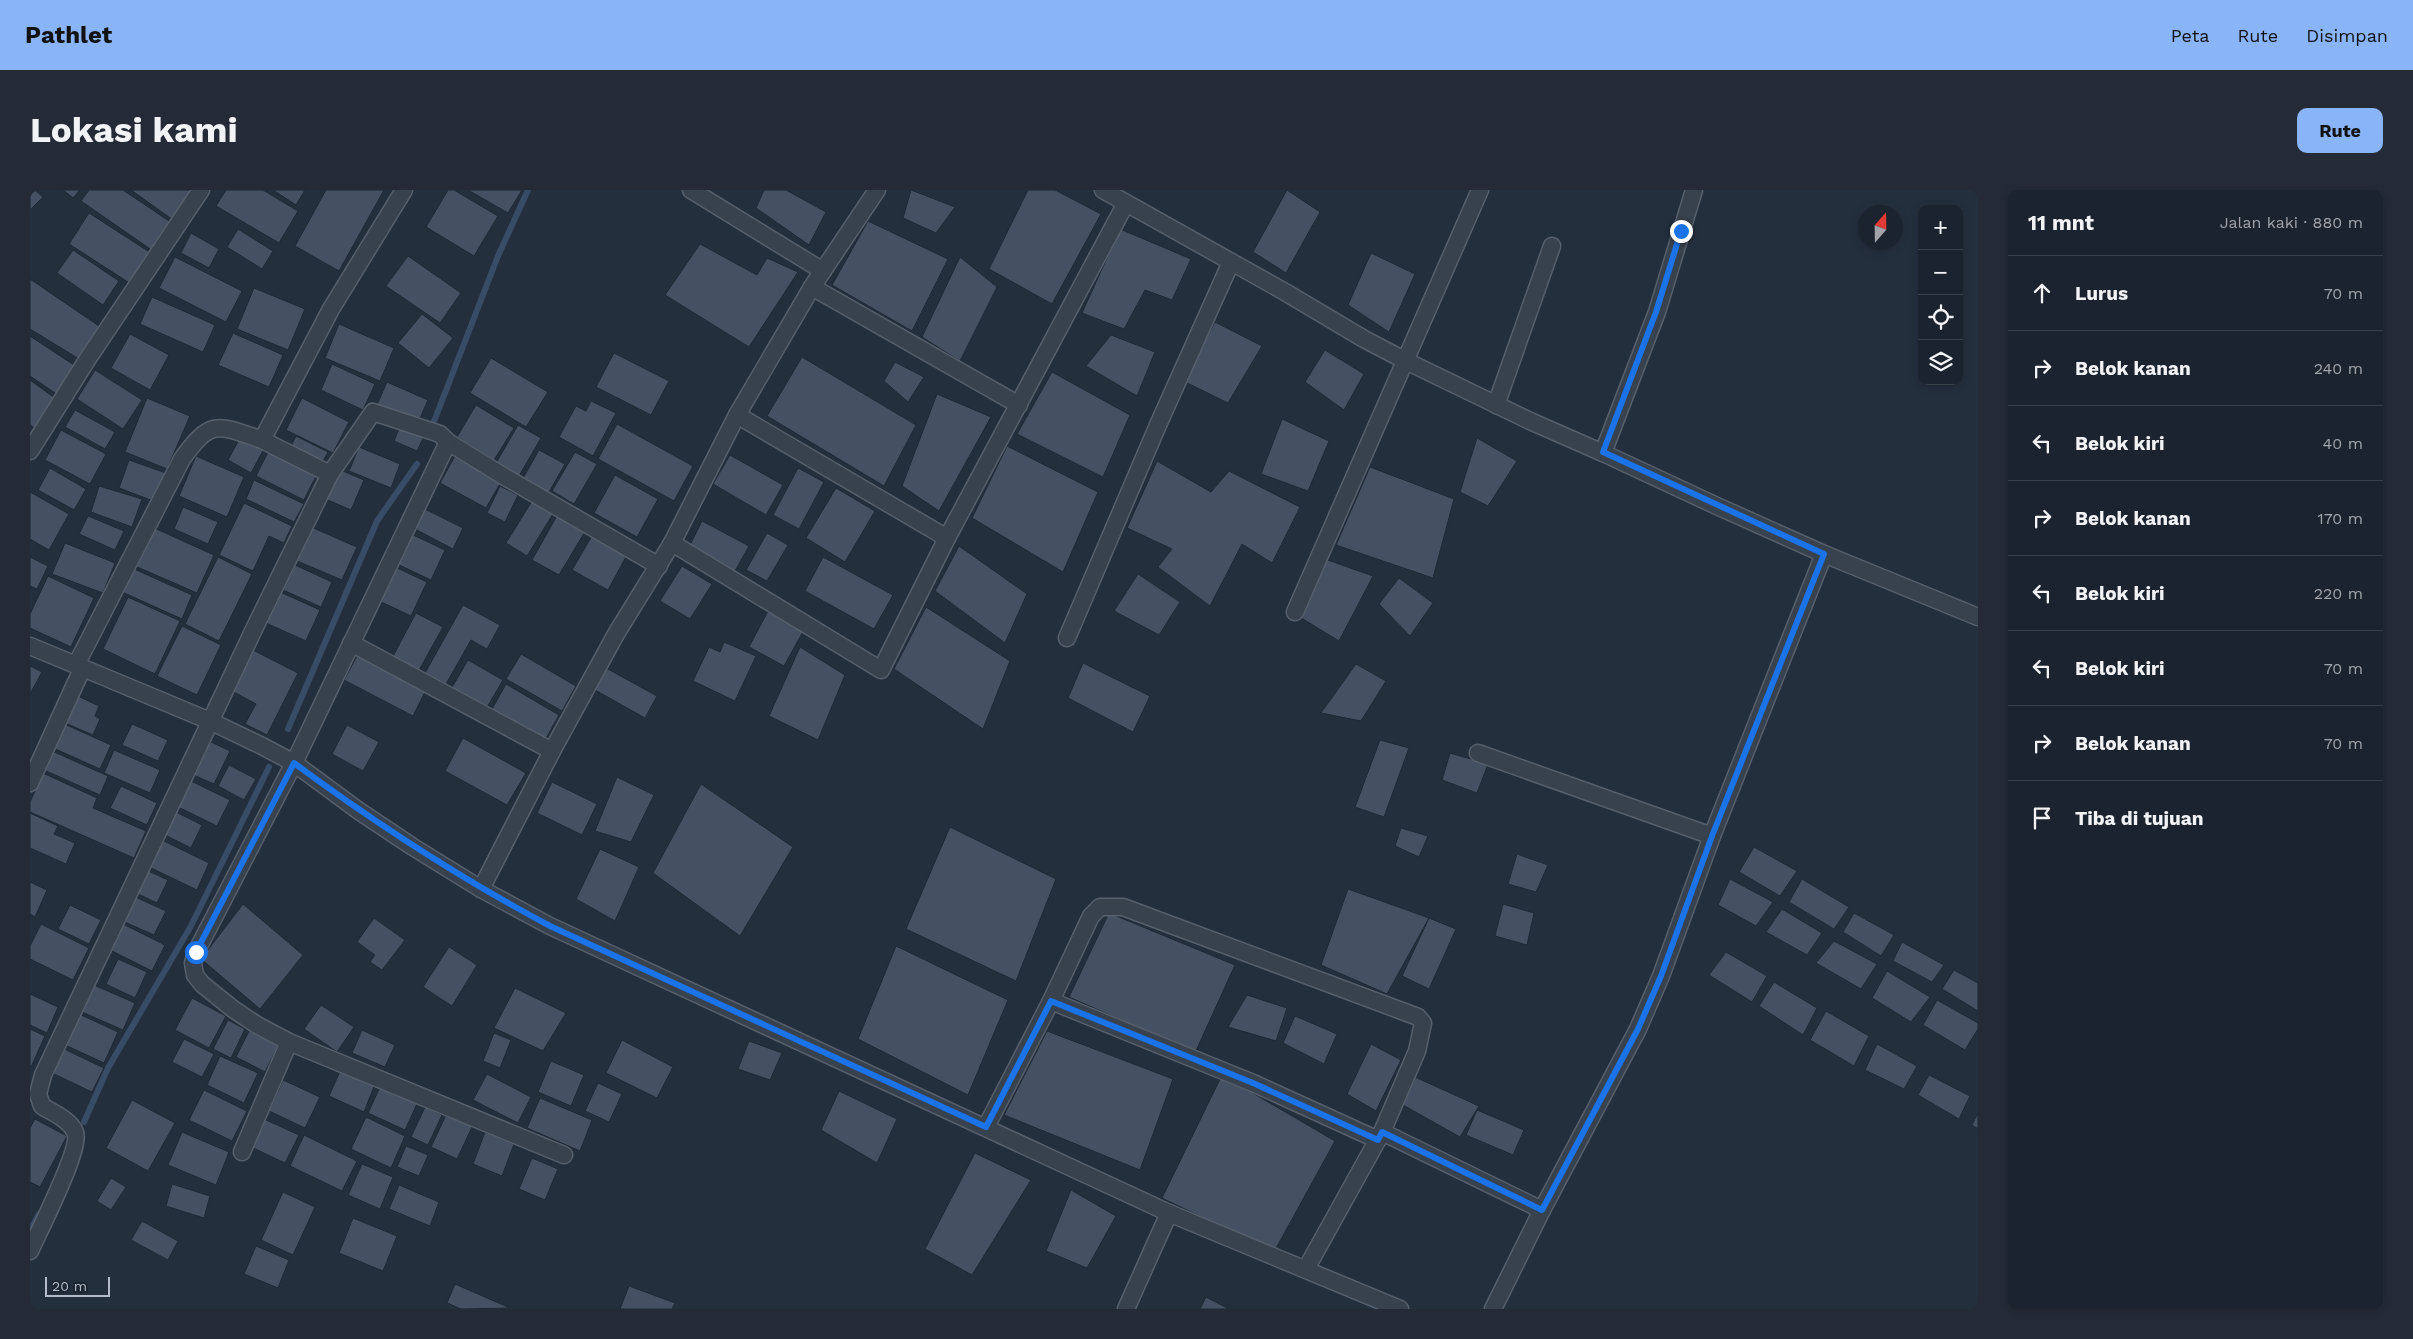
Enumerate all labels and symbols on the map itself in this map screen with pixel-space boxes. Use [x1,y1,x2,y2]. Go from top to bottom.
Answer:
north arrow [1858,205,1903,250]
route end [1670,220,1693,243]
route start [185,941,208,964]
scale bar [45,1274,110,1297]

